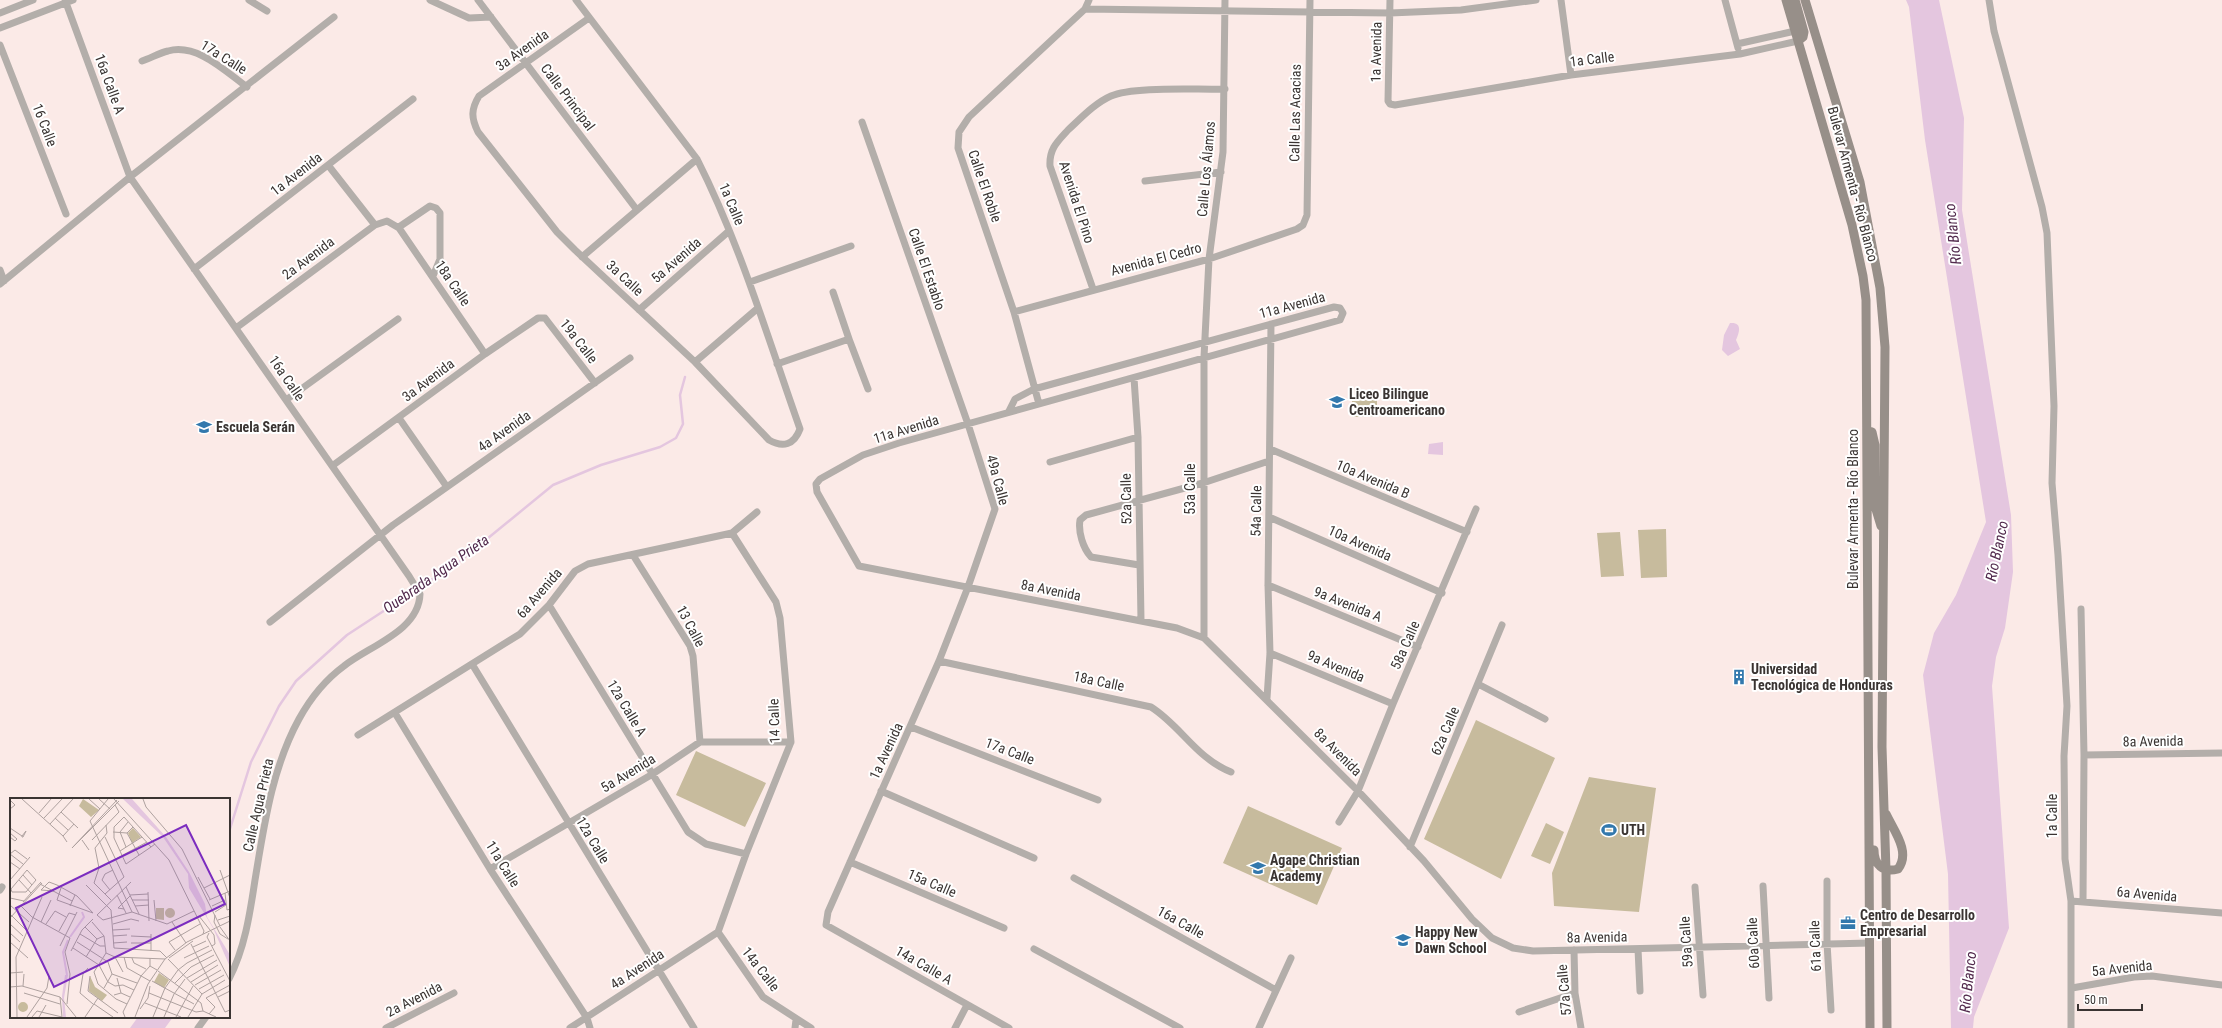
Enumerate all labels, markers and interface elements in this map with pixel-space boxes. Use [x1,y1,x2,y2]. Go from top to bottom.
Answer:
street label: 1a Avenida [1367,22,1385,82]
street label: 3a Avenida [493,26,551,74]
street label: 17a Calle [198,37,250,78]
street label: 1a Calle [1569,48,1615,70]
street label: 16a Calle A [92,52,128,116]
street label: Calle Principal [538,60,598,134]
street label: Calle Las Acacias [1286,64,1304,162]
street label: 16 Calle [30,101,61,149]
street label: Bulevar Armenta - Río Blanco [1825,105,1881,263]
street label: Calle Los Álamos [1193,120,1218,218]
street label: Calle El Roble [965,148,1005,225]
street label: 1a Avenida [267,149,325,199]
street label: Avenida El Pino [1056,159,1098,245]
street label: 1a Calle [716,180,748,228]
water label: Río Blanco [1941,203,1965,265]
street label: Calle El Establo [906,226,948,312]
street label: 2a Avenida [279,233,337,283]
street label: 5a Avenida [648,234,704,286]
street label: Avenida El Cedro [1109,239,1203,279]
street label: 18a Calle [432,257,474,309]
street label: 3a Calle [603,257,647,299]
street label: 11a Avenida [1257,289,1327,321]
street label: 19a Calle [557,316,601,367]
street label: 16a Calle [266,352,309,404]
street label: 3a Avenida [399,355,457,405]
place label: Liceo Bilingue Centroamericano [1349,386,1445,418]
school or university icon: Liceo Bilingue Centroamericano [1328,393,1346,411]
street label: 4a Avenida [475,407,533,455]
street label: 11a Avenida [871,411,941,447]
school or university icon: Escuela Serán [195,418,213,436]
place label: Escuela Serán [216,419,295,435]
street label: Bulevar Armenta - Río Blanco [1845,429,1861,589]
street label: 49a Calle [984,453,1012,507]
street label: 10a Avenida B [1334,456,1412,502]
street label: 53a Calle [1182,463,1198,515]
street label: 52a Calle [1118,473,1134,525]
street label: 54a Calle [1248,485,1264,537]
water label: Río Blanco [1982,519,2012,583]
street label: 10a Avenida [1326,522,1394,564]
water label: Quebrada Agua Prieta [379,531,493,617]
street label: 6a Avenida [513,565,565,621]
street label: 8a Avenida [1020,576,1082,604]
street label: 9a Avenida A [1312,583,1384,625]
street label: 13 Calle [673,603,709,650]
street label: 58a Calle [1387,618,1423,672]
street label: 9a Avenida [1305,647,1367,685]
place label: Universidad Tecnológica de Honduras [1751,661,1893,693]
street label: 18a Calle [1072,668,1126,694]
building icon: Universidad Tecnológica de Honduras [1730,668,1748,686]
street label: 12a Calle A [604,677,650,739]
street label: 14 Calle [765,698,783,744]
street label: 62a Calle [1428,704,1463,758]
street label: 1a Avenida [866,720,906,782]
street label: 8a Avenida [1311,725,1365,779]
street label: 8a Avenida [2123,732,2183,750]
street label: 17a Calle [983,734,1037,768]
street label: 5a Avenida [598,751,658,795]
street label: Calle Agua Prieta [240,757,276,853]
street label: 1a Calle [2044,793,2060,838]
inset map [10,798,230,1018]
street label: 12a Calle [573,814,613,867]
sports icon: UTH [1600,821,1618,839]
place label: UTH [1621,822,1645,838]
street label: 11a Calle [483,838,524,890]
place label: Agape Christian Academy [1270,852,1360,884]
school or university icon: Agape Christian Academy [1249,859,1267,877]
street label: 15a Calle [905,866,959,901]
street label: 6a Avenida [2116,883,2178,905]
street label: 16a Calle [1155,903,1208,942]
place label: Centro de Desarrollo Empresarial [1860,907,1975,939]
office icon: Centro de Desarrollo Empresarial [1839,914,1857,932]
street label: 59a Calle [1676,915,1696,968]
street label: 60a Calle [1744,916,1762,969]
street label: 61a Calle [1806,920,1824,972]
place label: Happy New Dawn School [1415,924,1487,956]
street label: 8a Avenida [1567,928,1627,946]
school or university icon: Happy New Dawn School [1394,931,1412,949]
street label: 14a Calle A [893,942,955,988]
street label: 14a Calle [739,944,783,995]
street label: 4a Avenida [607,946,667,992]
water label: Río Blanco [1956,951,1980,1013]
street label: 5a Avenida [2091,957,2153,979]
street label: 57a Calle [1554,963,1574,1016]
street label: 2a Avenida [383,978,445,1020]
scale bar [2078,986,2142,1012]
text: 50 m [2084,993,2108,1007]

